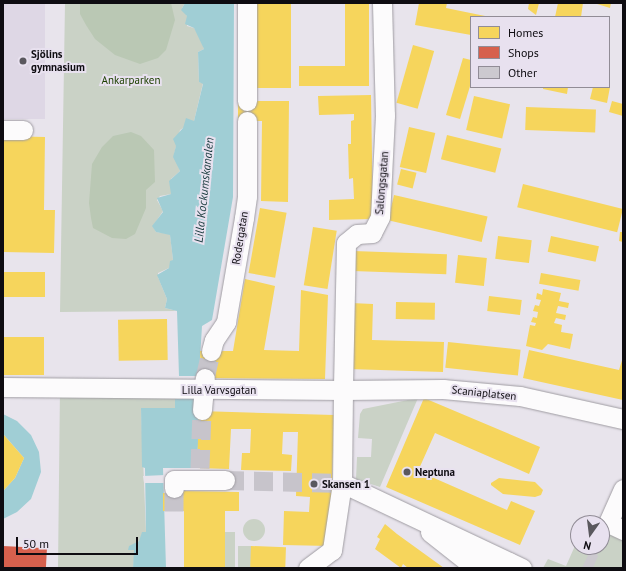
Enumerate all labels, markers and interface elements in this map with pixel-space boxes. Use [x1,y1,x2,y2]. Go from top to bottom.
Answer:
legend [470,16,610,88]
text: Homes [508,25,543,40]
text: Shops [508,45,539,60]
place label: Sjölins gymnasium [31,48,85,74]
marker: Sjölins gymnasium [18,56,28,66]
text: Other [508,65,537,80]
park label: Ankarparken [102,73,160,87]
water label: Lilla Kockumskanalen [191,137,217,243]
street label: Salongsgatan [373,151,391,215]
street label: Rodergatan [229,210,251,266]
street label: Lilla Varvsgatan [182,383,256,397]
street label: Scaniaplatsen [451,383,517,403]
place label: Neptuna [415,465,455,479]
marker: Neptuna [402,467,412,477]
place label: Skansen 1 [322,477,370,491]
marker: Skansen 1 [309,479,319,489]
north arrow [570,515,610,555]
scale bar [18,529,140,555]
text: 50 m [23,536,49,551]
text: N [582,538,593,553]

